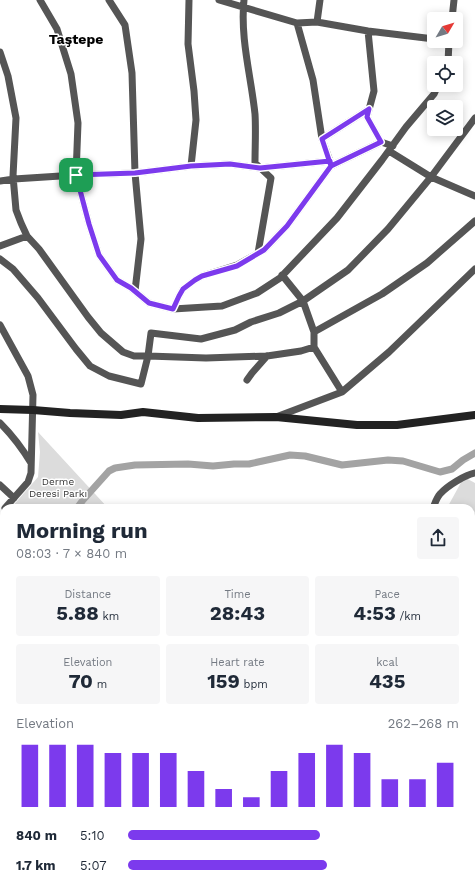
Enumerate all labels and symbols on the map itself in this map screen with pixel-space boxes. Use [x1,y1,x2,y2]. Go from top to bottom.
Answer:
north arrow [427,12,463,48]
district label: Taştepe [49,31,103,47]
pin [59,158,93,192]
park label: Derme Deresi Parkı [29,476,87,499]

